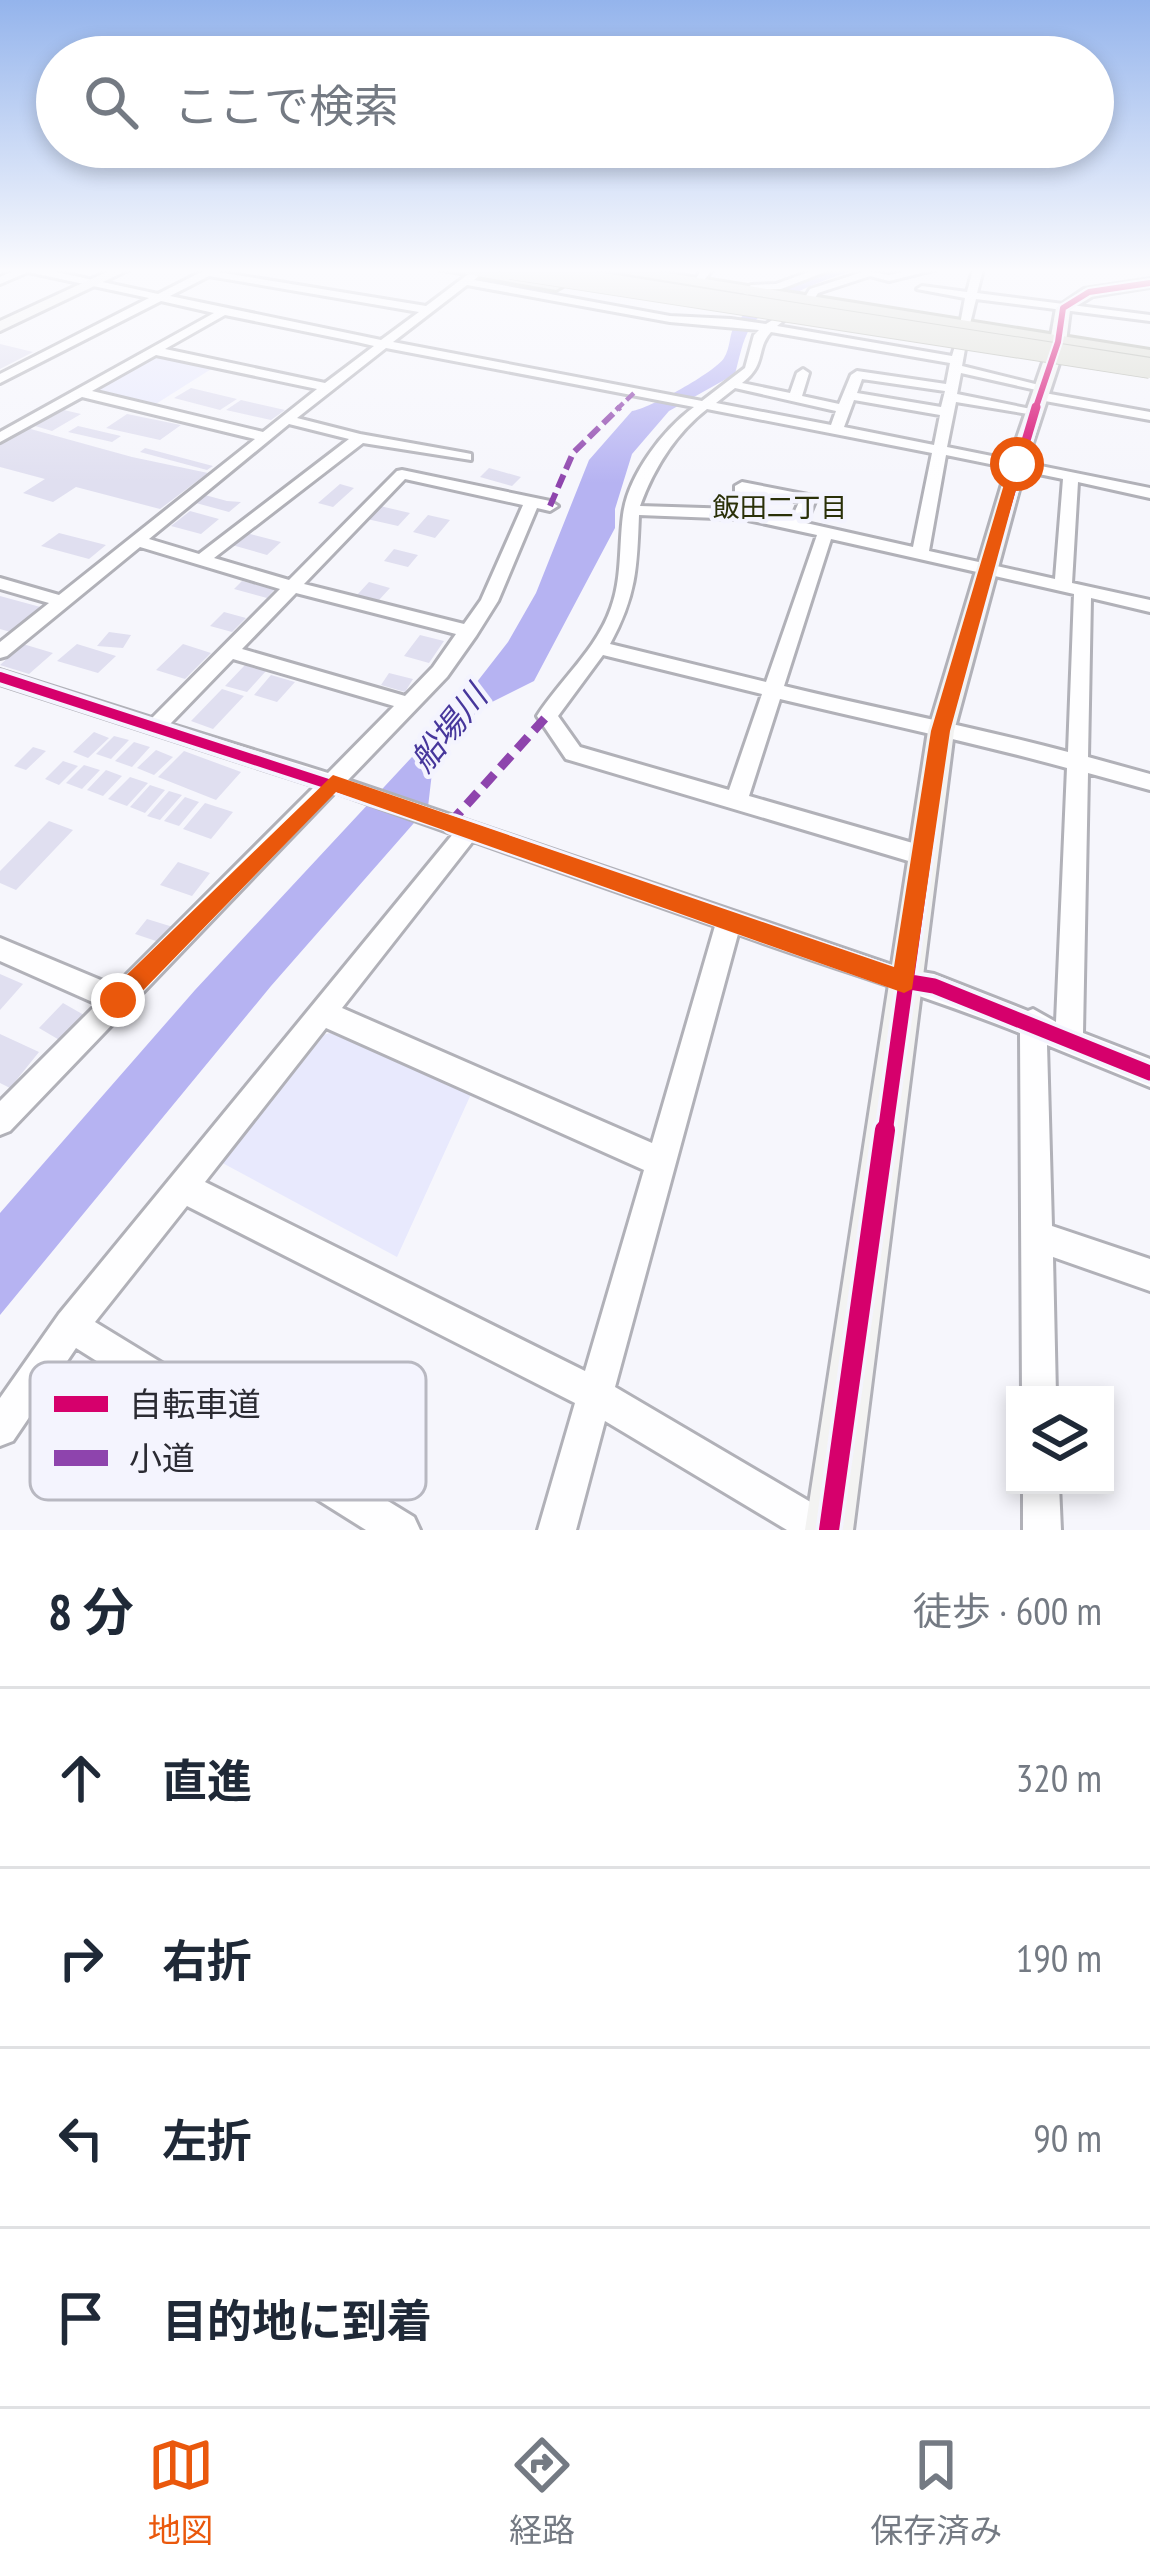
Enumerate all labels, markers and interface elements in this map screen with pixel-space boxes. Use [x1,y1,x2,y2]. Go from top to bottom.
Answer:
search box [36,36,1114,168]
icon: search [78,69,144,135]
text: ここで検索 [174,76,399,134]
route start [990,437,1044,491]
district label: 飯田二丁目 [713,490,848,524]
water label: 船場川 [400,674,498,780]
route end [91,973,145,1027]
legend [30,1362,426,1500]
text: 自転車道 [129,1382,261,1425]
map controls [1006,1386,1114,1494]
button: layers [1006,1386,1114,1494]
text: 小道 [129,1436,195,1479]
text: 8 分 [48,1578,134,1644]
text: 徒歩 · 600 m [913,1585,1102,1636]
icon: ahead [48,1745,114,1811]
text: 直進 [162,1751,252,1809]
text: 320 m [1016,1752,1102,1803]
icon: right [48,1925,114,1991]
text: 右折 [162,1931,252,1989]
text: 190 m [1016,1932,1102,1983]
icon: left [48,2105,114,2171]
text: 左折 [162,2111,252,2169]
text: 90 m [1033,2112,1102,2163]
icon: arrive [48,2285,114,2351]
text: 目的地に到着 [162,2291,432,2349]
tab: 地図 [148,2432,214,2552]
tab: 経路 [509,2432,575,2552]
tab: 保存済み [870,2432,1002,2552]

